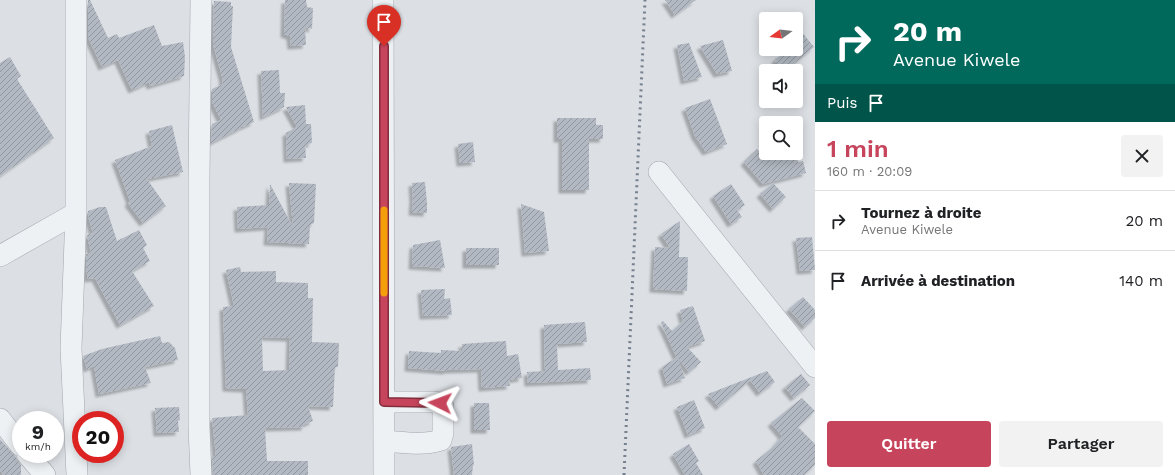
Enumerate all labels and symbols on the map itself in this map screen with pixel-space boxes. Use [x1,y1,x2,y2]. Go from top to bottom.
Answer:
pin [367,5,401,46]
north arrow [759,12,803,56]
position arrow [419,382,461,424]
speed limit sign: 20 [72,411,124,463]

